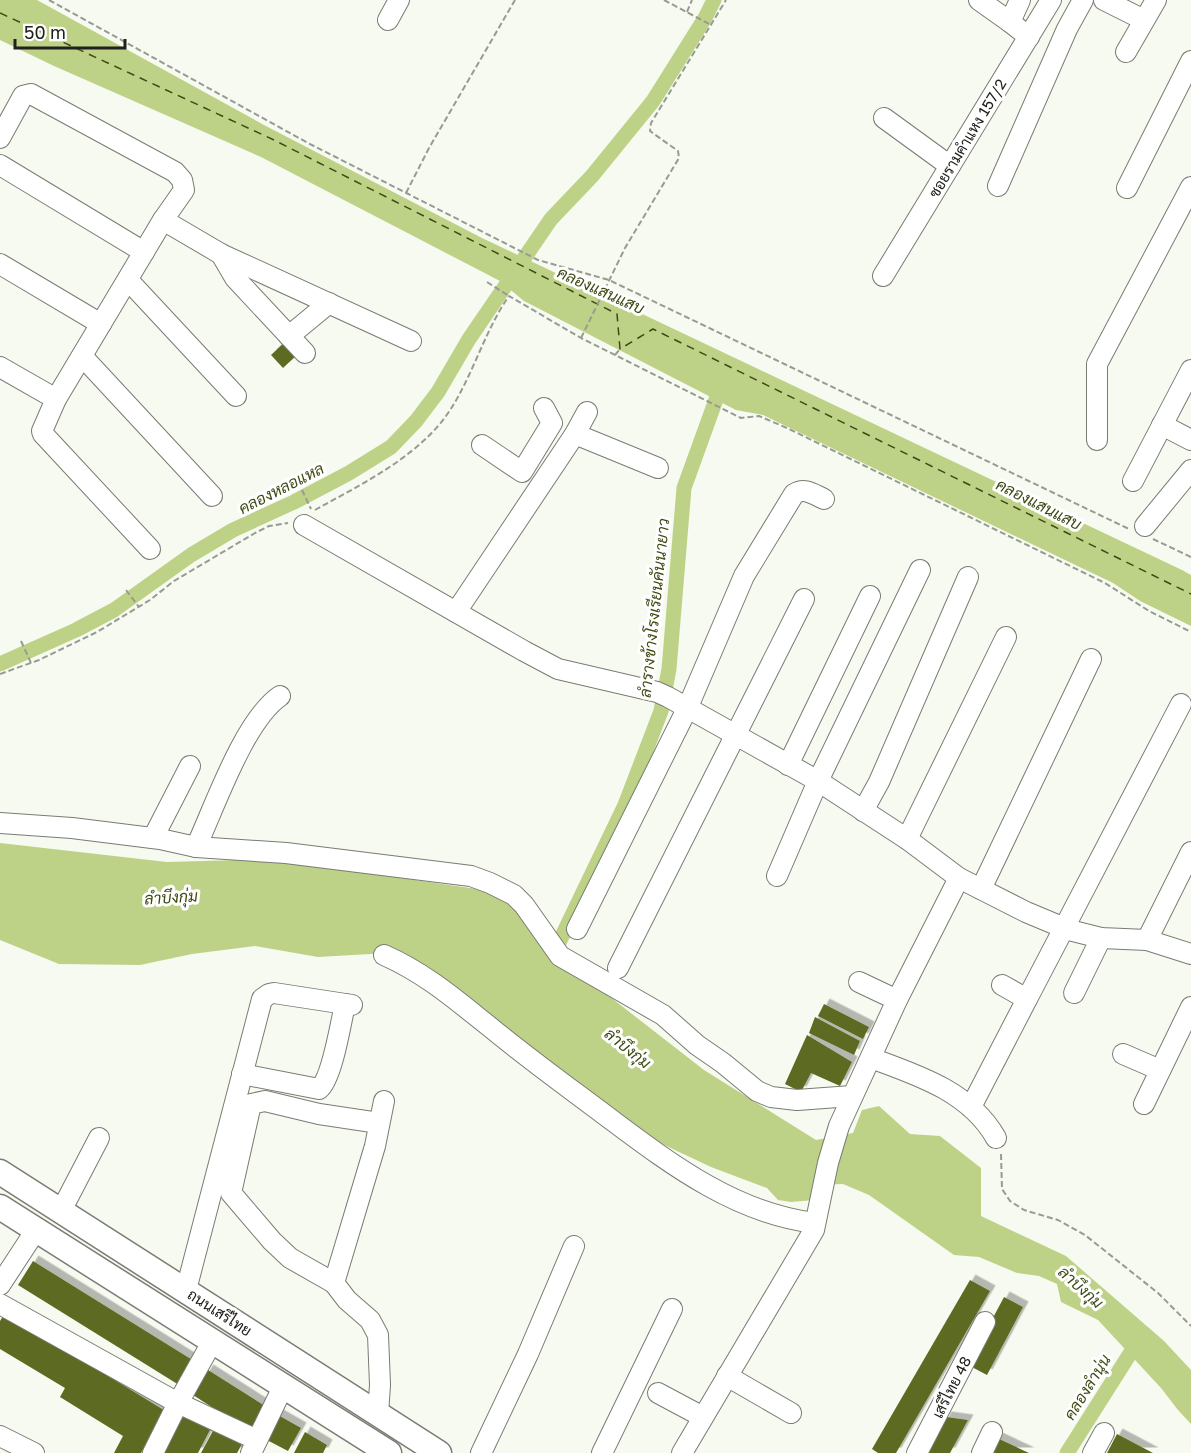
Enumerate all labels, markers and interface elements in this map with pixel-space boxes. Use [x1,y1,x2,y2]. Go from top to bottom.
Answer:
scale bar [15,12,124,50]
text: 50 m [24,21,66,43]
street label: ซอยรามคำแหง 157/2 [924,75,1010,201]
water label: คลองแสนแสบ [554,262,648,318]
water label: คลองหลอแหล [235,458,327,518]
water label: คลองแสนแสบ [993,474,1086,534]
water label: ลำรางข้างโรงเรียนคันนายาว [634,517,673,699]
water label: ลำบึงกุ่ม [144,886,199,910]
water label: ลำบึงกุ่ม [600,1023,655,1074]
water label: ลำบึงกุ่ม [1053,1262,1108,1314]
street label: ถนนเสรีไทย [185,1285,255,1339]
water label: คลองลำนุ่น [1059,1351,1117,1424]
street label: เสรีไทย 48 [928,1353,974,1421]

